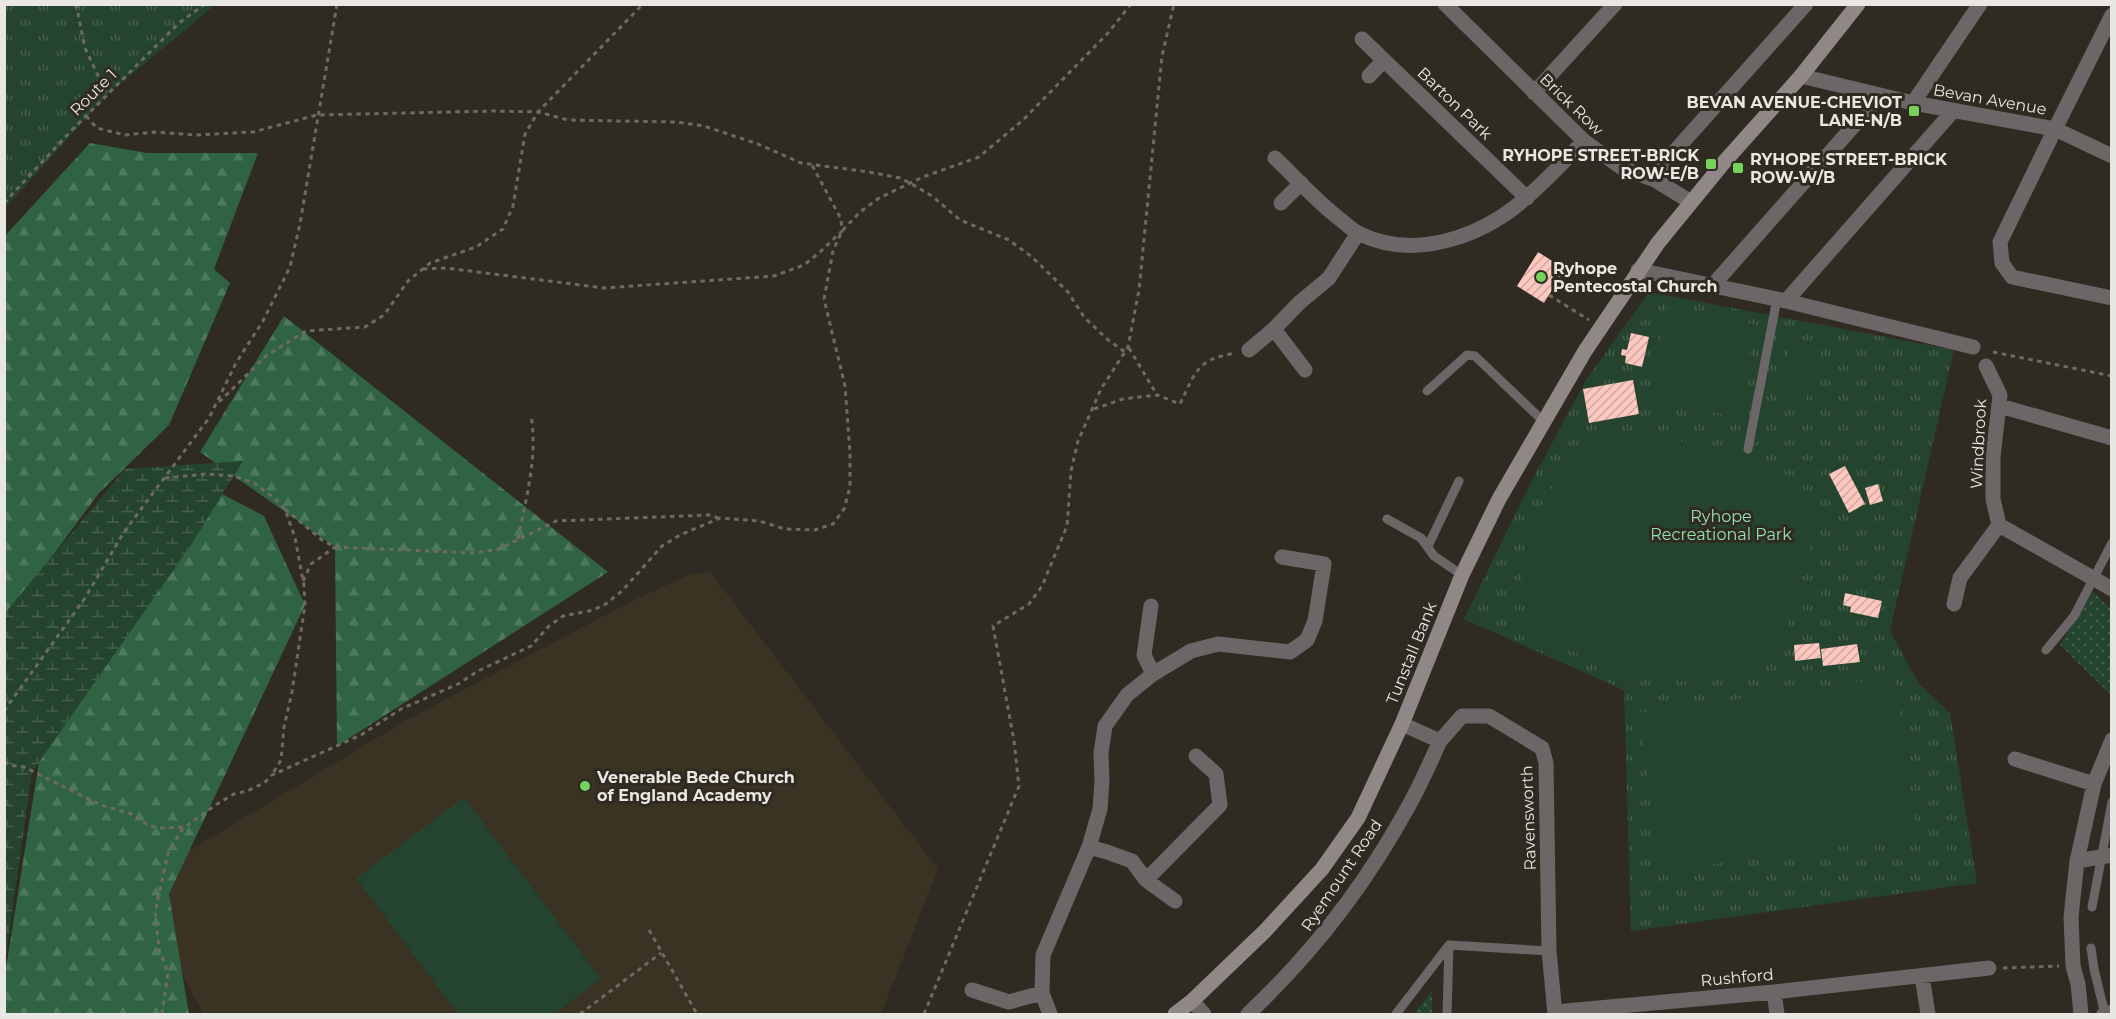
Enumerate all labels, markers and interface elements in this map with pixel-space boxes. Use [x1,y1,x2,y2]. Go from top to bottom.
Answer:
street label: Barton Park [1414,63,1496,144]
street label: Route 1 [66,65,121,120]
street label: Brick Row [1536,69,1607,139]
street label: Bevan Avenue [1932,80,2048,119]
place label: BEVAN AVENUE-CHEVIOT LANE-N/B [1687,93,1902,130]
marker: BEVAN AVENUE-CHEVIOT LANE-N/B [1907,104,1921,118]
place label: RYHOPE STREET-BRICK ROW-E/B [1502,146,1700,183]
place label: RYHOPE STREET-BRICK ROW-W/B [1750,150,1948,187]
marker: RYHOPE STREET-BRICK ROW-E/B [1704,157,1718,171]
marker: RYHOPE STREET-BRICK ROW-W/B [1731,161,1745,175]
place label: Ryhope Pentecostal Church [1553,259,1718,296]
marker: Ryhope Pentecostal Church [1534,270,1548,284]
street label: Windbrook [1967,398,1990,490]
park label: Ryhope Recreational Park [1650,507,1792,544]
street label: Tunstall Bank [1382,599,1441,707]
street label: Ravensworth [1517,765,1540,871]
place label: Venerable Bede Church of England Academy [596,768,795,805]
marker: Venerable Bede Church of England Academy [578,779,592,793]
street label: Ryemount Road [1297,816,1386,935]
street label: Rushford [1700,965,1774,990]

